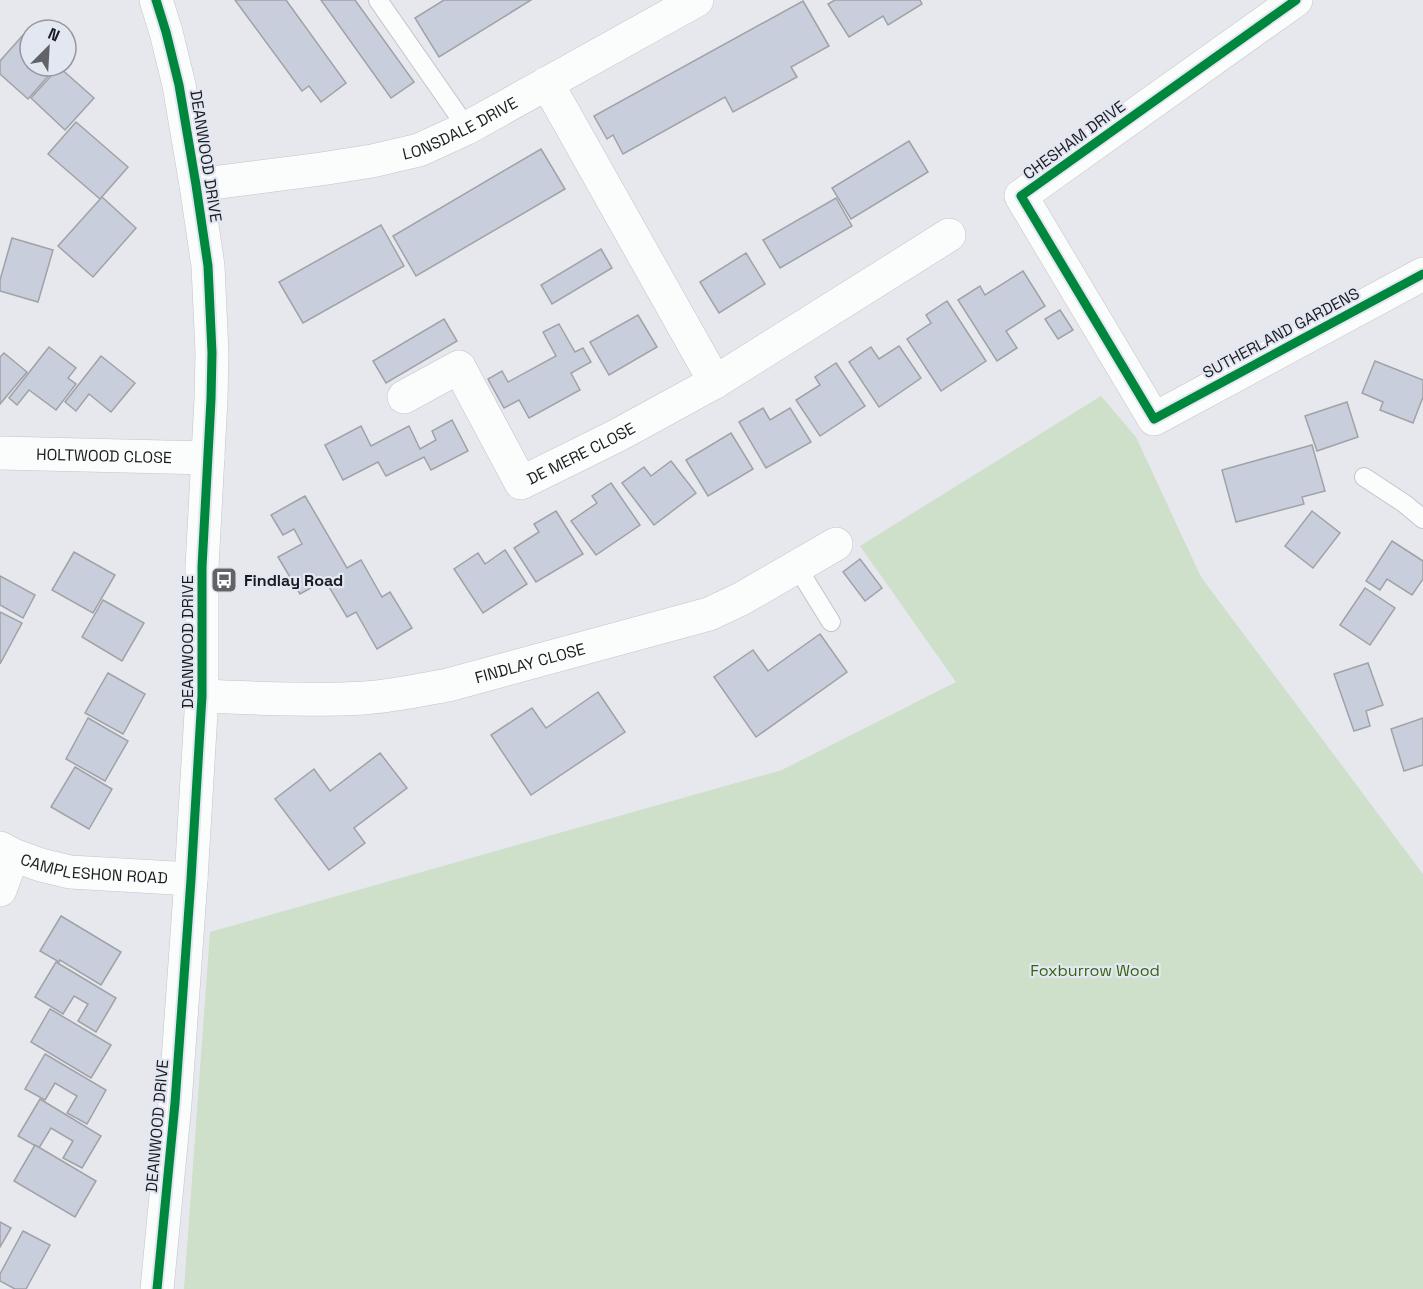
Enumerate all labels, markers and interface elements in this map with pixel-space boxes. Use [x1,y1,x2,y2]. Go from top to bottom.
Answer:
north arrow [18,18,78,78]
text: N [45,23,63,47]
street label: DEANWOOD DRIVE [185,88,227,224]
street label: LONSDALE DRIVE [400,92,521,164]
street label: CHESHAM DRIVE [1019,96,1129,184]
street label: SUTHERLAND GARDENS [1199,283,1363,383]
street label: DE MERE CLOSE [523,417,639,489]
street label: HOLTWOOD CLOSE [36,443,172,468]
bus stop icon: Findlay Road [209,565,239,595]
place label: Findlay Road [244,570,343,591]
street label: DEANWOOD DRIVE [177,575,198,709]
street label: FINDLAY CLOSE [472,638,587,688]
street label: CAMPLESHON ROAD [18,848,168,888]
park label: Foxburrow Wood [1030,960,1160,981]
street label: DEANWOOD DRIVE [141,1059,173,1193]

